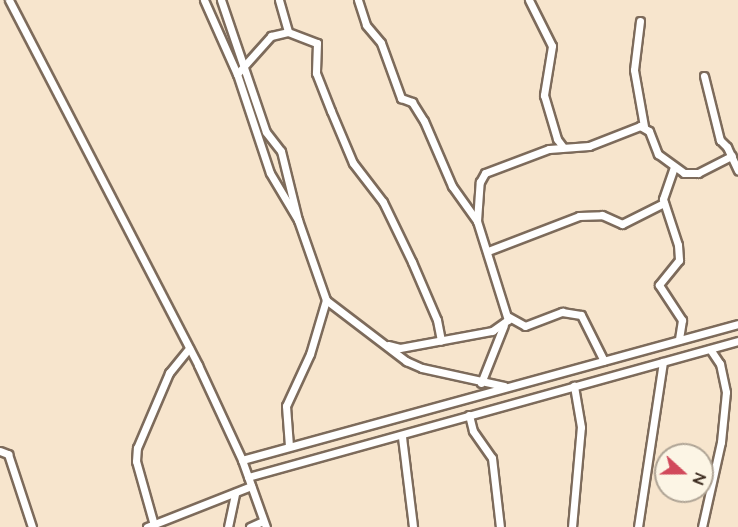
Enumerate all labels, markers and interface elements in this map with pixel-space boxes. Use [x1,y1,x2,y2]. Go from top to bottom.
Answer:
north arrow [654,443,714,503]
text: N [687,470,711,487]

